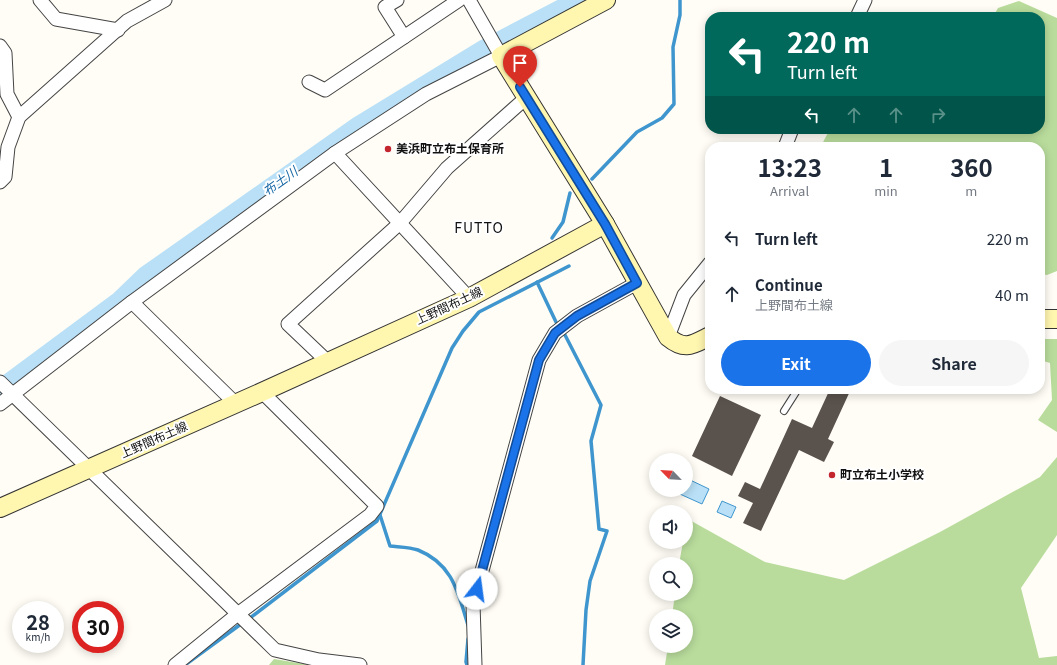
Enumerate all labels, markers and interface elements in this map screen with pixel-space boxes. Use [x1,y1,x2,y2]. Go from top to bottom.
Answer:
text: 220 m [787,21,870,61]
icon: left [721,28,773,80]
pin [503,46,537,87]
icon: arrive [509,52,531,74]
text: Turn left [787,58,857,84]
icon: left [801,104,823,126]
icon: ahead [843,104,865,126]
icon: ahead [885,104,907,126]
icon: right [927,104,949,126]
place label: 美浜町立布土保育所 [396,139,504,156]
marker: 美浜町立布土保育所 [383,144,393,154]
text: 13:23 [757,149,822,184]
text: 1 [879,149,893,184]
text: 360 [950,149,993,184]
water label: 布土川 [258,160,303,200]
text: Arrival [770,181,809,200]
text: min [874,181,898,200]
text: m [965,181,977,200]
district label: FUTTO [454,217,504,237]
icon: left [721,227,743,249]
text: Turn left [755,228,818,249]
text: 220 m [987,228,1029,249]
text: Continue [755,274,823,295]
street label: 上野間布土線 [412,282,485,328]
icon: ahead [721,283,743,305]
text: 40 m [995,284,1029,305]
text: 上野間布土線 [755,295,833,314]
button: Exit [721,340,871,386]
button: Share [879,340,1029,386]
street label: 上野間布土線 [117,416,190,461]
north arrow [649,453,693,497]
map controls [649,453,693,653]
place label: 町立布土小学校 [840,465,924,482]
marker: 町立布土小学校 [827,470,837,480]
button: sound [649,505,693,549]
button: search [649,557,693,601]
position arrow [456,568,498,610]
speed limit sign: 30 [72,601,124,653]
text: 28 [26,607,50,636]
button: layers [649,609,693,653]
text: km/h [26,629,50,644]

